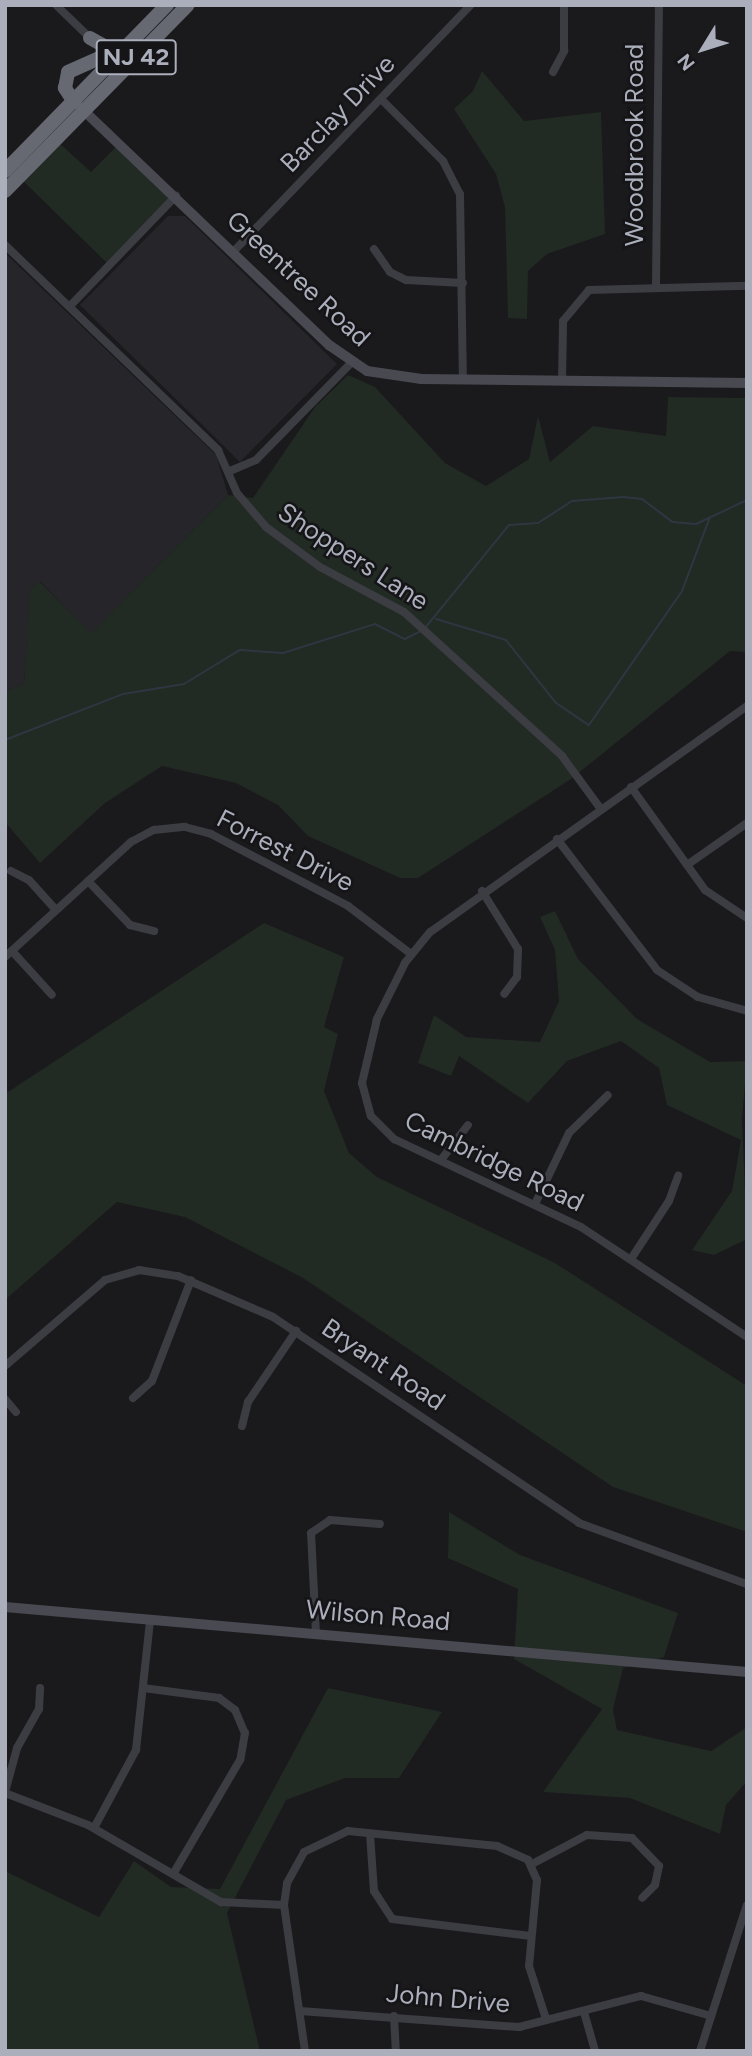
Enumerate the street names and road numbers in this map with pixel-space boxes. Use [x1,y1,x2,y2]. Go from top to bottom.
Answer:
road number: NJ 42 [94,36,178,78]
street label: Woodbrook Road [619,44,651,246]
street label: Barclay Drive [274,49,402,179]
street label: Greentree Road [220,205,376,353]
street label: Shoppers Lane [272,497,434,617]
street label: Forrest Drive [211,803,359,899]
street label: Cambridge Road [399,1105,589,1219]
street label: Bryant Road [315,1312,451,1418]
street label: Wilson Road [305,1594,451,1638]
street label: John Drive [385,1978,511,2020]

